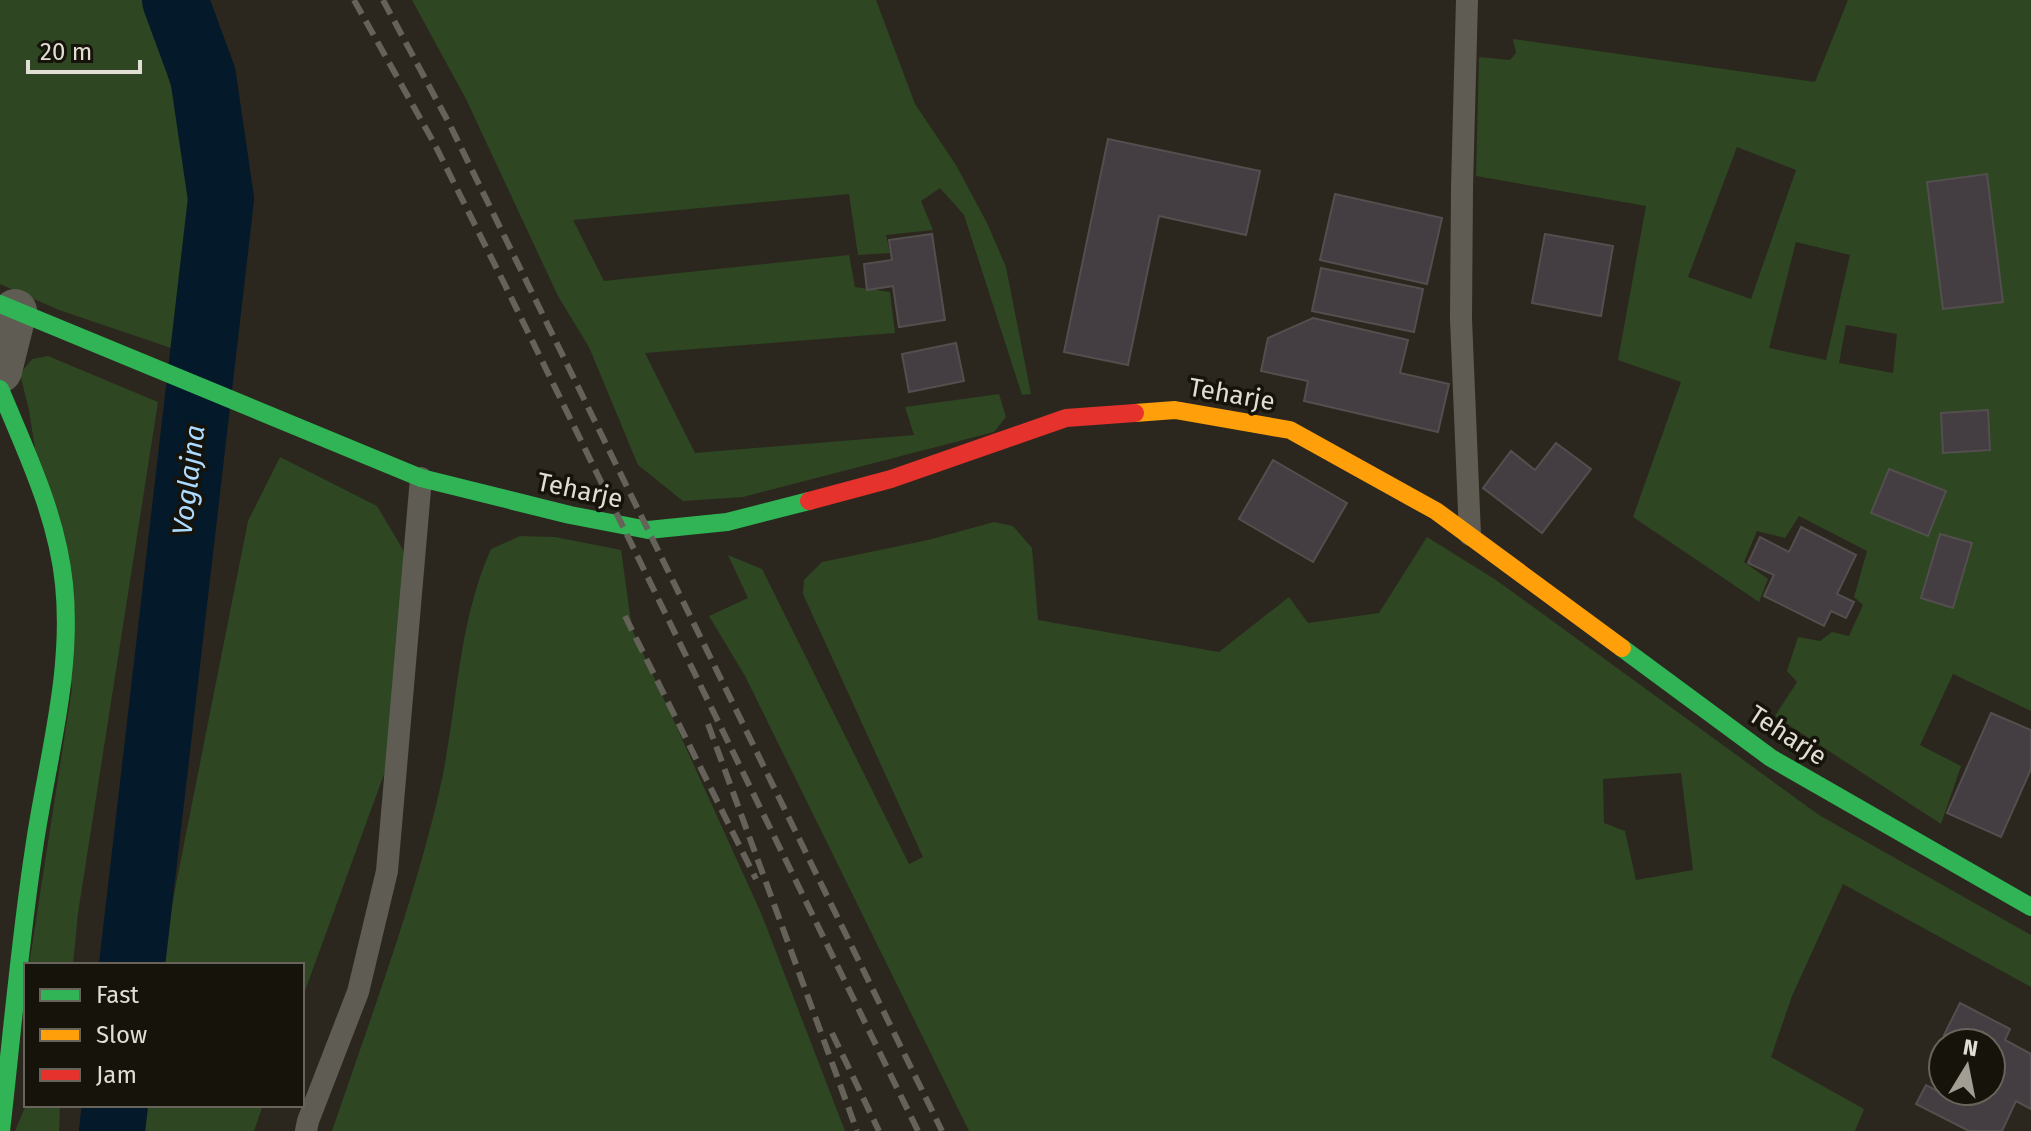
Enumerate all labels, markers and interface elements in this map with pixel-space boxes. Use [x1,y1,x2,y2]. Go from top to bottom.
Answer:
scale bar [28,24,140,74]
text: 20 m [40,38,92,66]
street label: Teharje [1186,372,1277,417]
water label: Voglajna [165,423,212,537]
street label: Teharje [534,466,626,515]
street label: Teharje [1743,699,1833,772]
legend [24,963,304,1107]
text: Fast [96,981,139,1009]
text: Slow [96,1021,147,1049]
north arrow [1927,1027,2007,1107]
text: N [1961,1033,1980,1062]
text: Jam [96,1061,137,1089]

